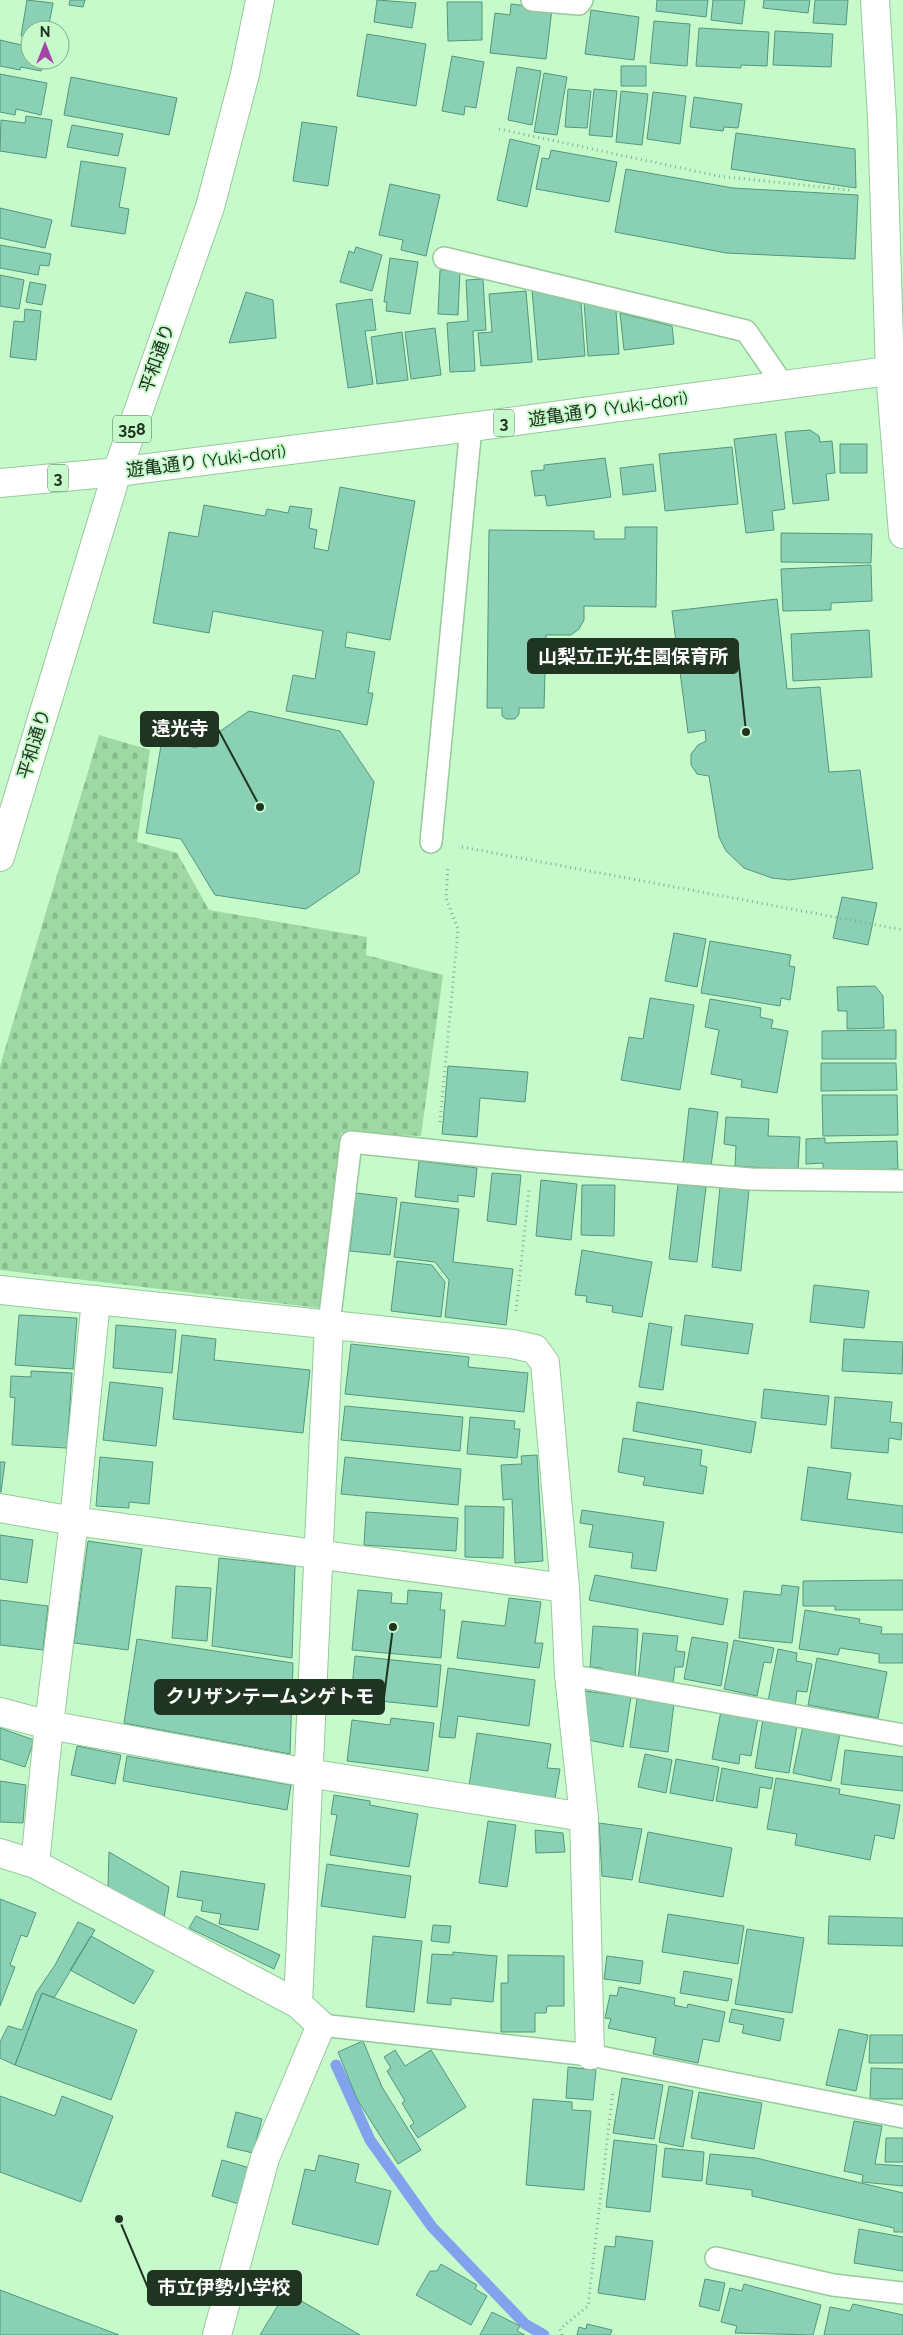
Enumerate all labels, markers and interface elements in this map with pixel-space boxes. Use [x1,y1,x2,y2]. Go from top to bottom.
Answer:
north arrow [20,20,70,70]
text: N [40,24,50,40]
street label: 平和通り [135,320,178,395]
street label: 遊亀通り (Yuki-dori) [527,387,689,430]
road number: 3 [494,409,514,436]
road number: 358 [113,416,151,442]
street label: 遊亀通り (Yuki-dori) [125,440,287,481]
road number: 3 [48,464,68,492]
callout: 山梨立正光生園保育所 [528,639,738,673]
text: 山梨立正光生園保育所 [538,645,728,667]
street label: 平和通り [13,706,54,781]
callout: 遠光寺 [141,712,218,746]
text: 遠光寺 [151,717,209,739]
callout: クリザンテームシゲトモ [155,1680,384,1714]
text: クリザンテームシゲトモ [166,1685,374,1707]
callout: 市立伊勢小学校 [148,2271,301,2305]
text: 市立伊勢小学校 [157,2276,291,2298]

